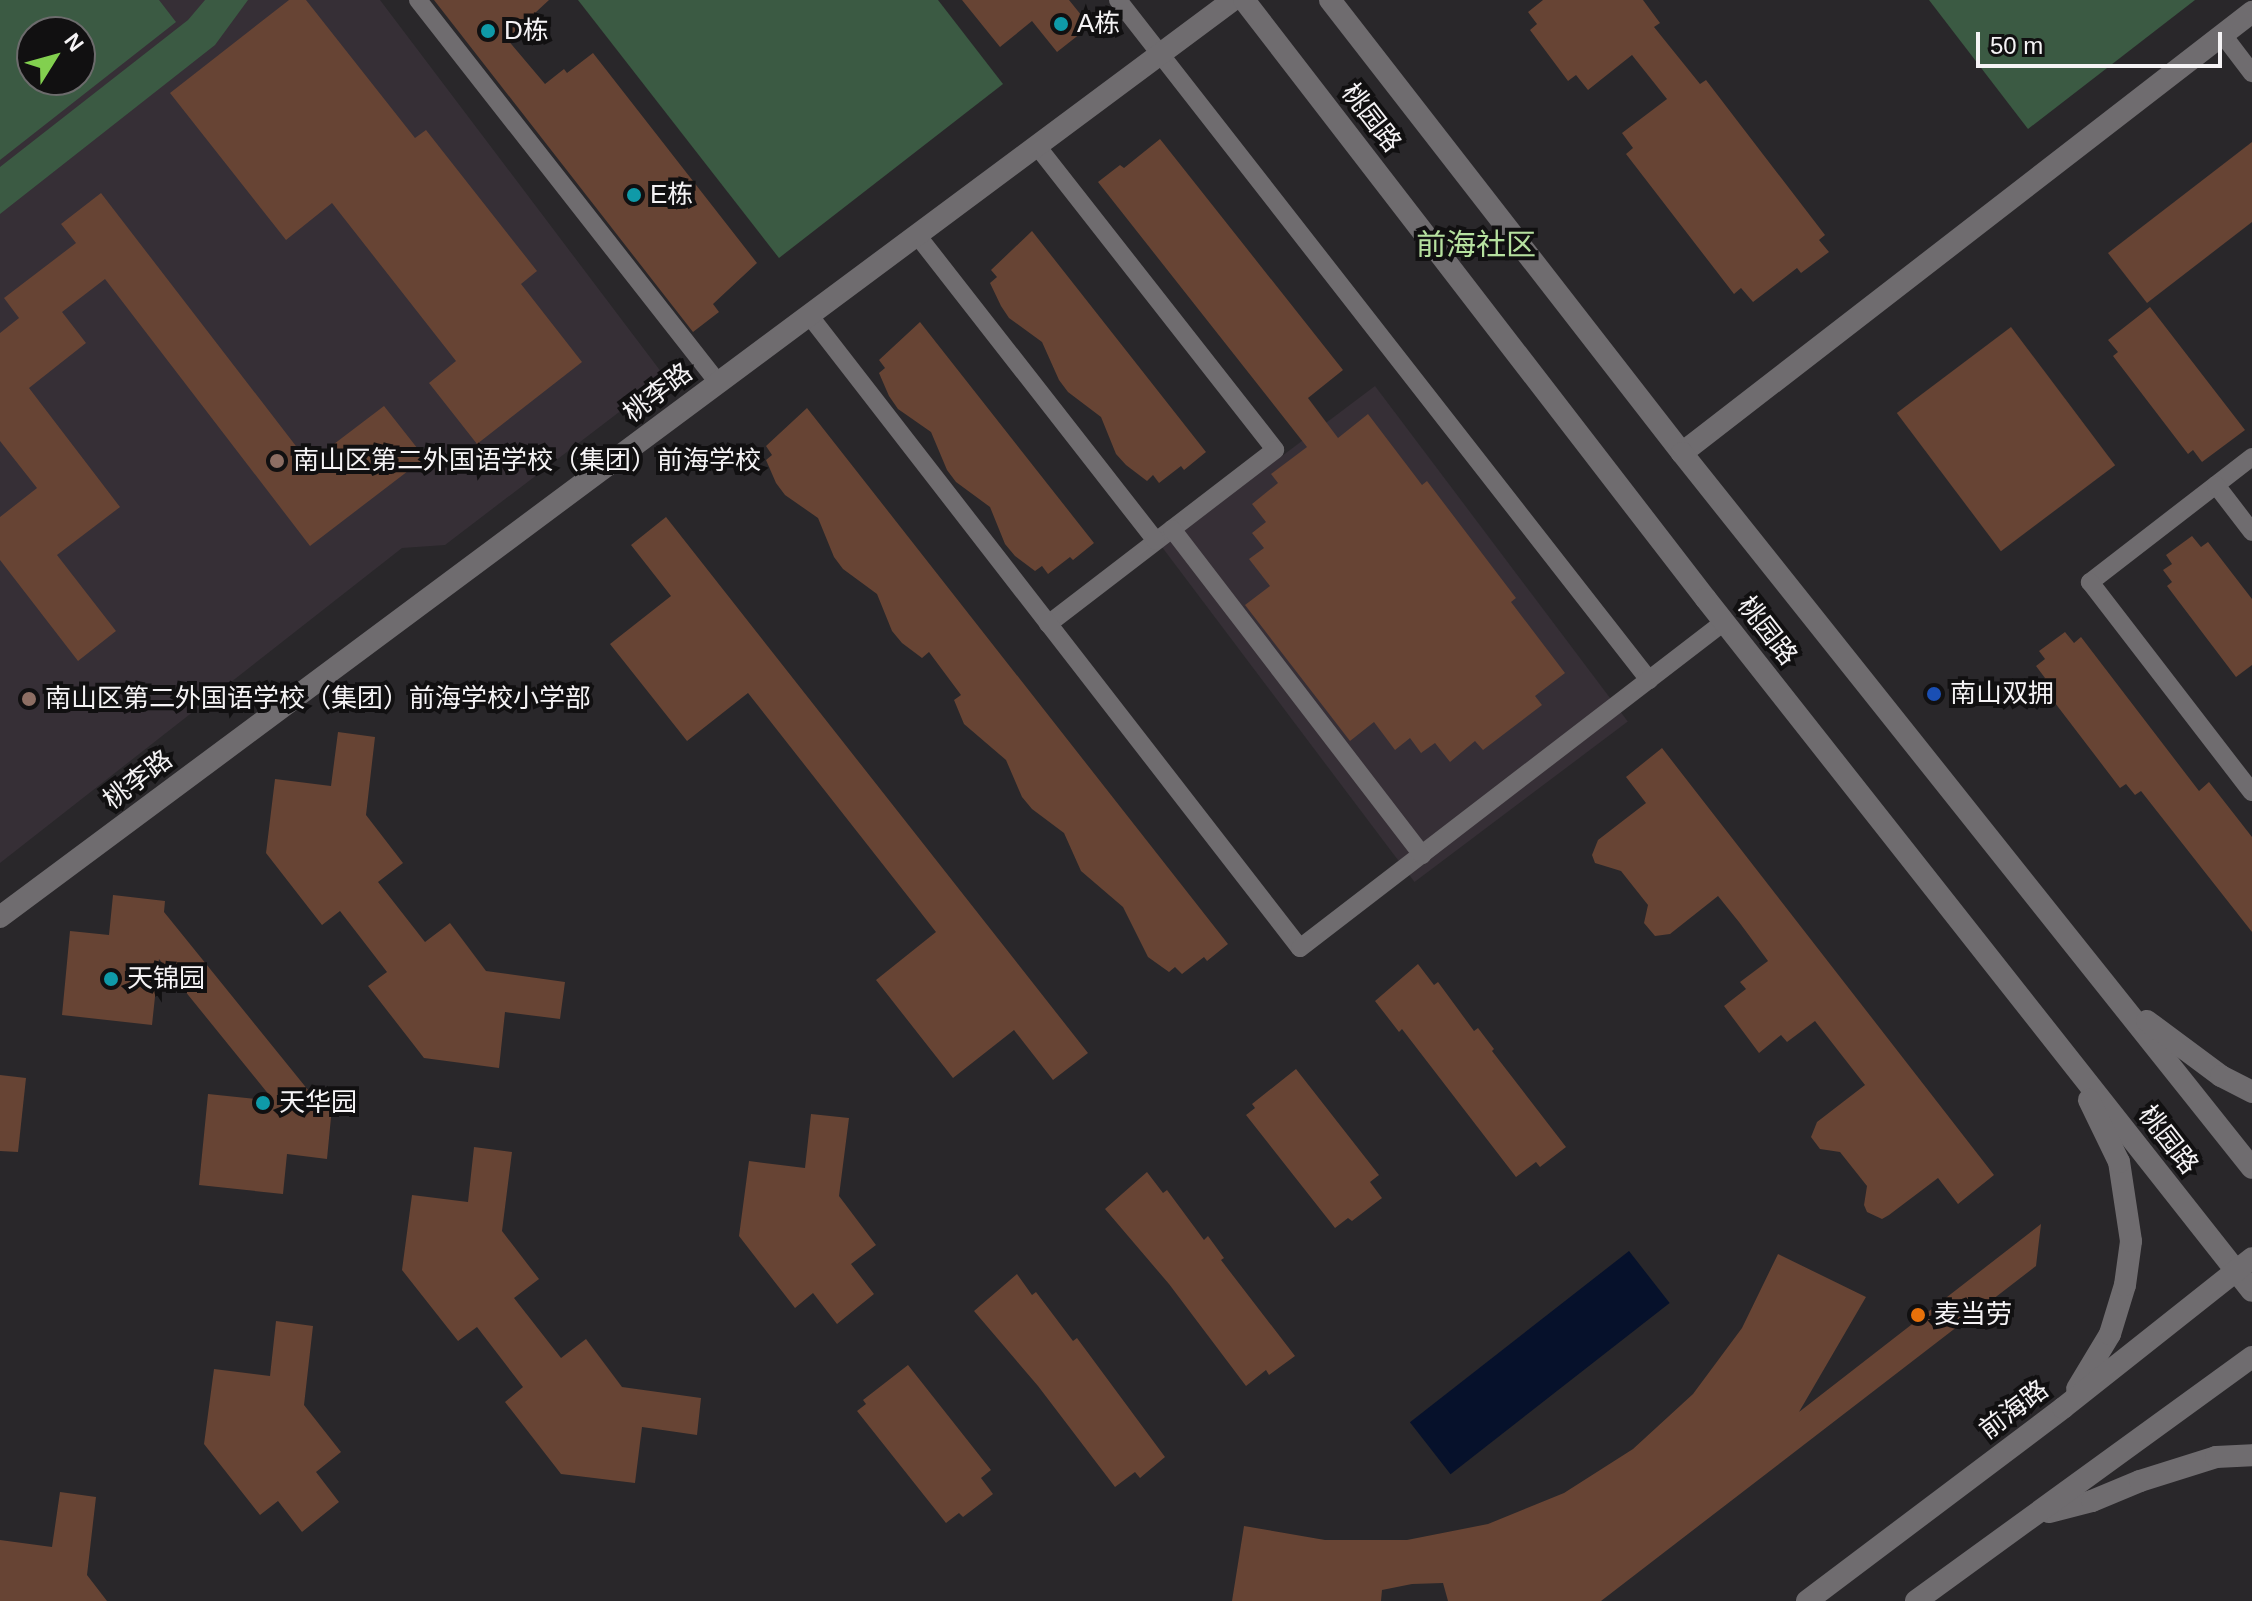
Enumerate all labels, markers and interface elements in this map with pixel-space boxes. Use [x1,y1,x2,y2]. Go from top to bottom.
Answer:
place label: A栋 [1077,8,1120,40]
place label: D栋 [504,15,549,47]
marker: A栋 [1052,15,1070,33]
north arrow [16,16,96,96]
scale bar [1980,16,2226,66]
marker: D栋 [479,22,497,40]
text: N [59,29,89,56]
text: 50 m [1990,32,2043,59]
street label: 桃园路 [1335,78,1407,158]
place label: E栋 [650,179,693,211]
marker: E栋 [625,186,643,204]
district label: 前海社区 [1416,227,1536,263]
street label: 桃李路 [617,357,699,429]
place label: 南山区第二外国语学校（集团）前海学校 [293,445,761,477]
marker: 南山区第二外国语学校（集团）前海学校 [268,452,286,470]
street label: 桃园路 [1731,591,1803,671]
place label: 南山双拥 [1950,678,2054,710]
place label: 南山区第二外国语学校（集团）前海学校小学部 [45,683,591,715]
marker: 南山双拥 [1925,685,1943,703]
marker: 南山区第二外国语学校（集团）前海学校小学部 [20,690,38,708]
street label: 桃李路 [97,744,179,816]
place label: 天锦园 [127,963,205,995]
marker: 天锦园 [102,970,120,988]
place label: 天华园 [279,1087,357,1119]
marker: 天华园 [254,1094,272,1112]
street label: 桃园路 [2132,1100,2204,1180]
place label: 麦当劳 [1934,1299,2012,1331]
marker: 麦当劳 [1909,1306,1927,1324]
street label: 前海路 [1973,1374,2055,1446]

